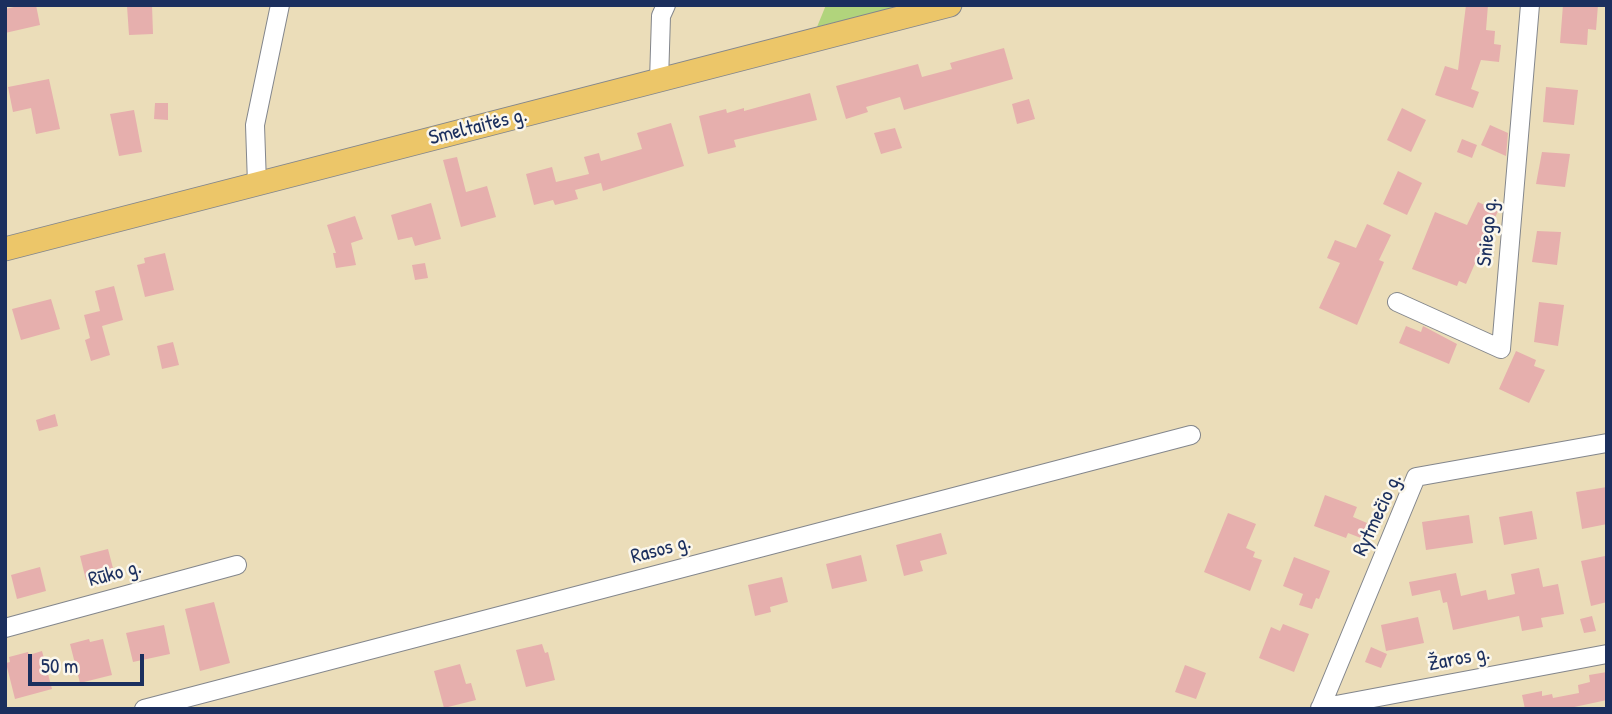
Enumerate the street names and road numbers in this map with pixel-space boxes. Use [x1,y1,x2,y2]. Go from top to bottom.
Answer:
street label: Smeltaitės g. [426,103,530,151]
street label: Sniego g. [1472,197,1504,267]
street label: Rytmečio g. [1348,470,1408,560]
street label: Rasos g. [628,530,694,570]
street label: Rūko g. [86,555,144,593]
street label: Žaros g. [1426,641,1492,677]

